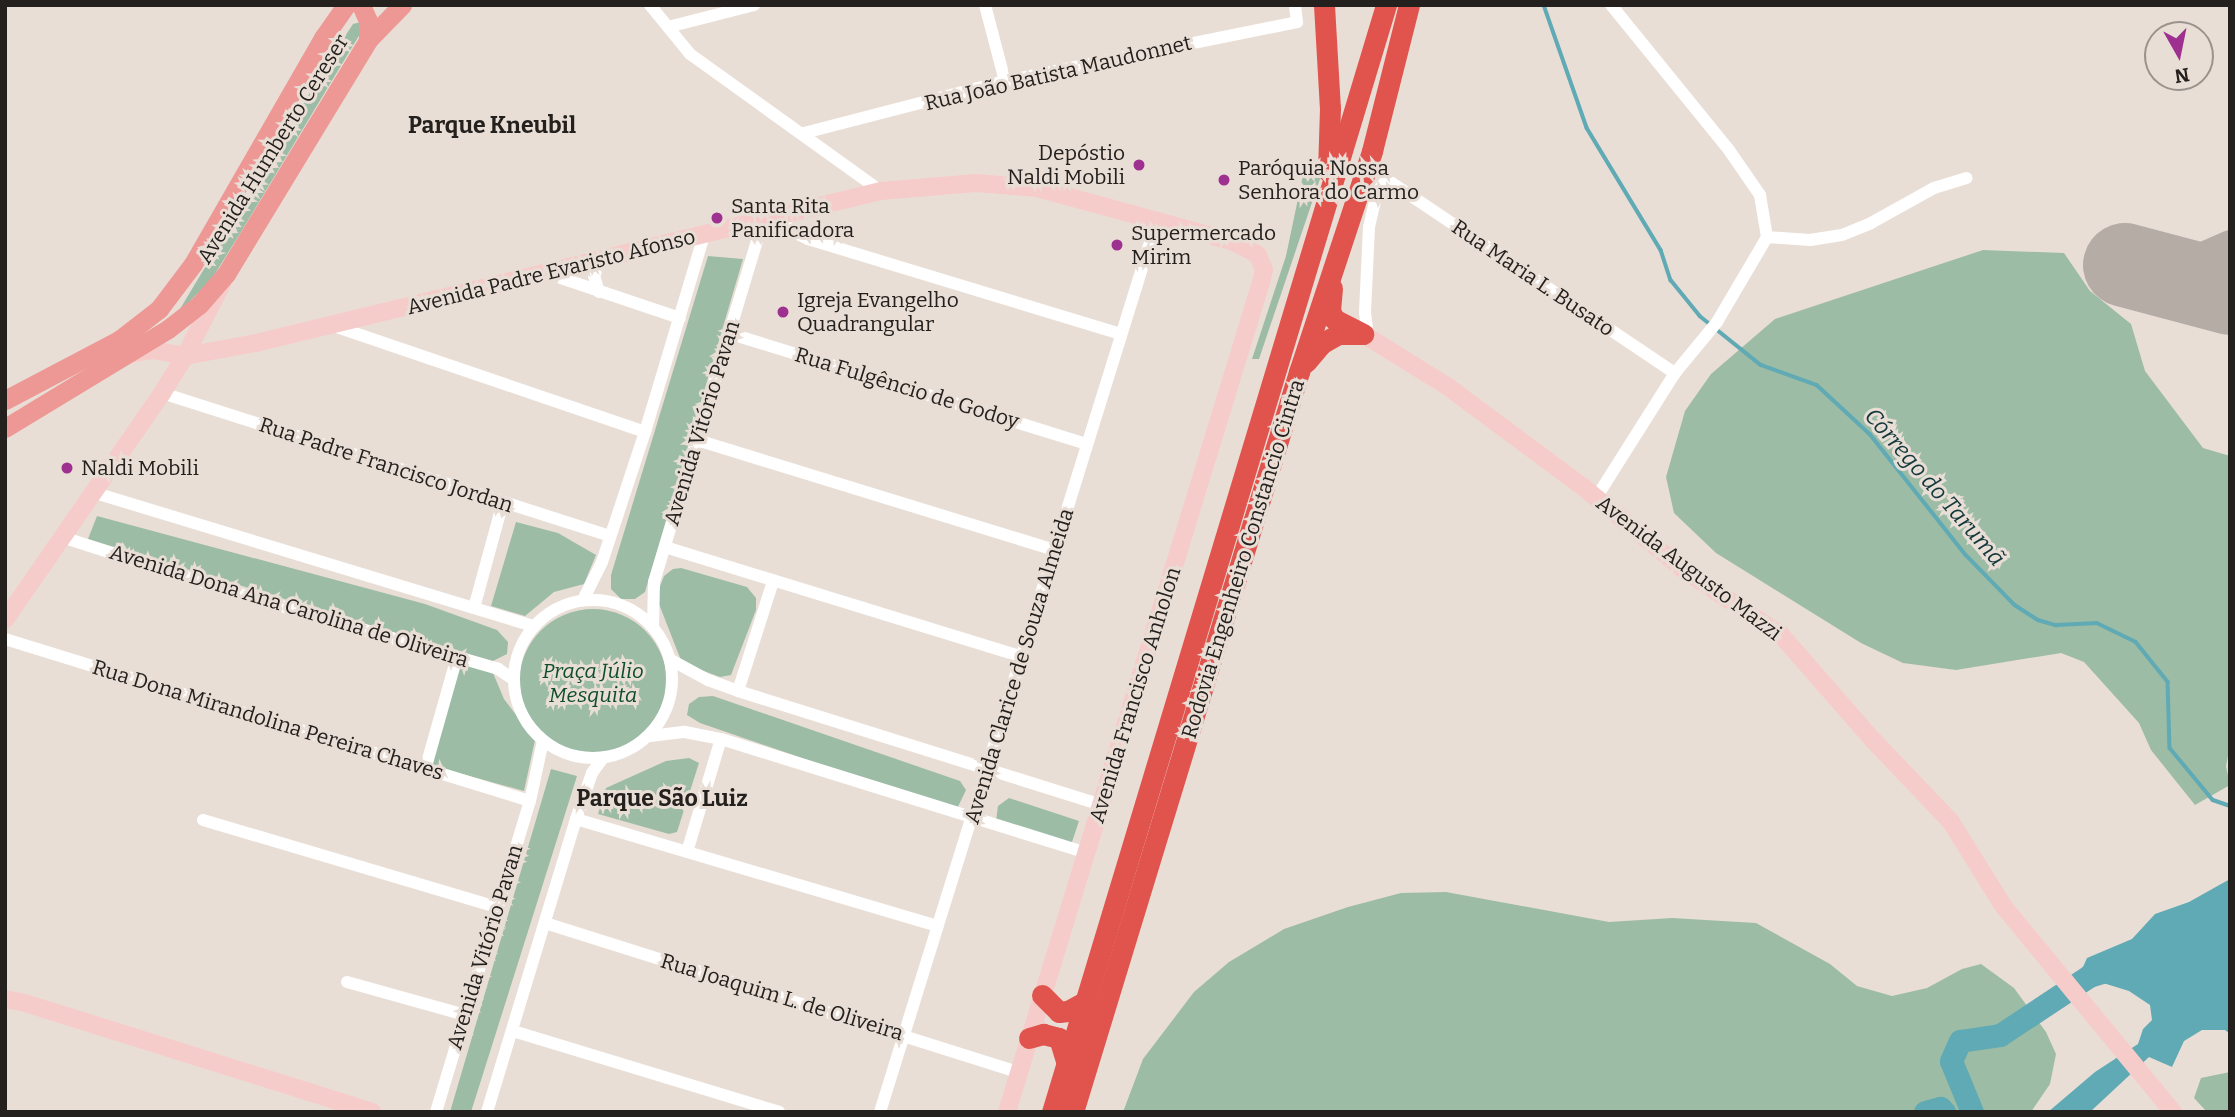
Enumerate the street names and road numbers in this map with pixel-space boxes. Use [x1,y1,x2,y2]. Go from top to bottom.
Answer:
street label: Avenida Humberto Cereser [192,30,354,268]
street label: Rua João Batista Maudonnet [922,30,1194,116]
street label: Rua Maria L. Busato [1447,214,1619,342]
street label: Avenida Padre Evaristo Afonso [404,224,698,320]
street label: Avenida Vitório Pavan [659,318,745,528]
street label: Rua Fulgêncio de Godoy [792,342,1022,434]
street label: Rodovia Engenheiro Constancio Cintra [1176,376,1310,742]
street label: Rua Padre Francisco Jordan [256,412,516,518]
street label: Avenida Augusto Mazzi [1591,490,1787,646]
street label: Avenida Clarice de Souza Almeida [959,505,1079,827]
street label: Avenida Dona Ana Carolina de Oliveira [107,539,471,673]
street label: Avenida Francisco Anholon [1084,564,1186,826]
street label: Rua Dona Mirandolina Pereira Chaves [89,654,447,786]
street label: Avenida Vitório Pavan [442,842,528,1052]
street label: Rua Joaquim L. de Oliveira [658,948,906,1046]

